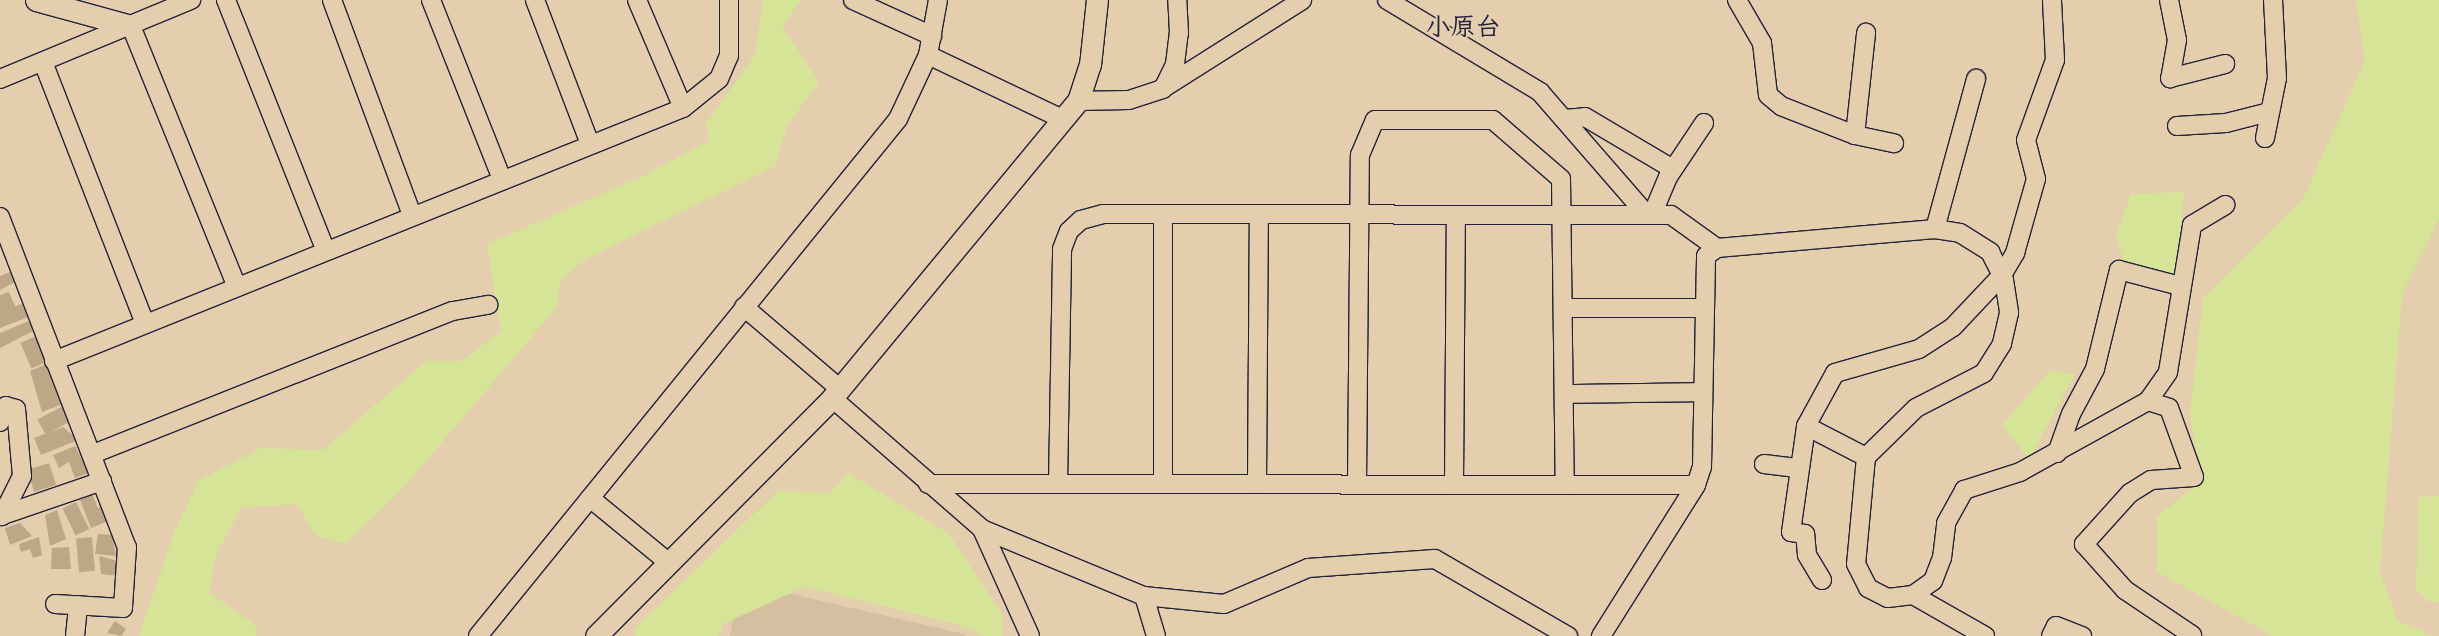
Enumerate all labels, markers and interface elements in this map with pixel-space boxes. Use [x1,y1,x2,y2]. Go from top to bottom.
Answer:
district label: 小原台 [1426,12,1500,42]

